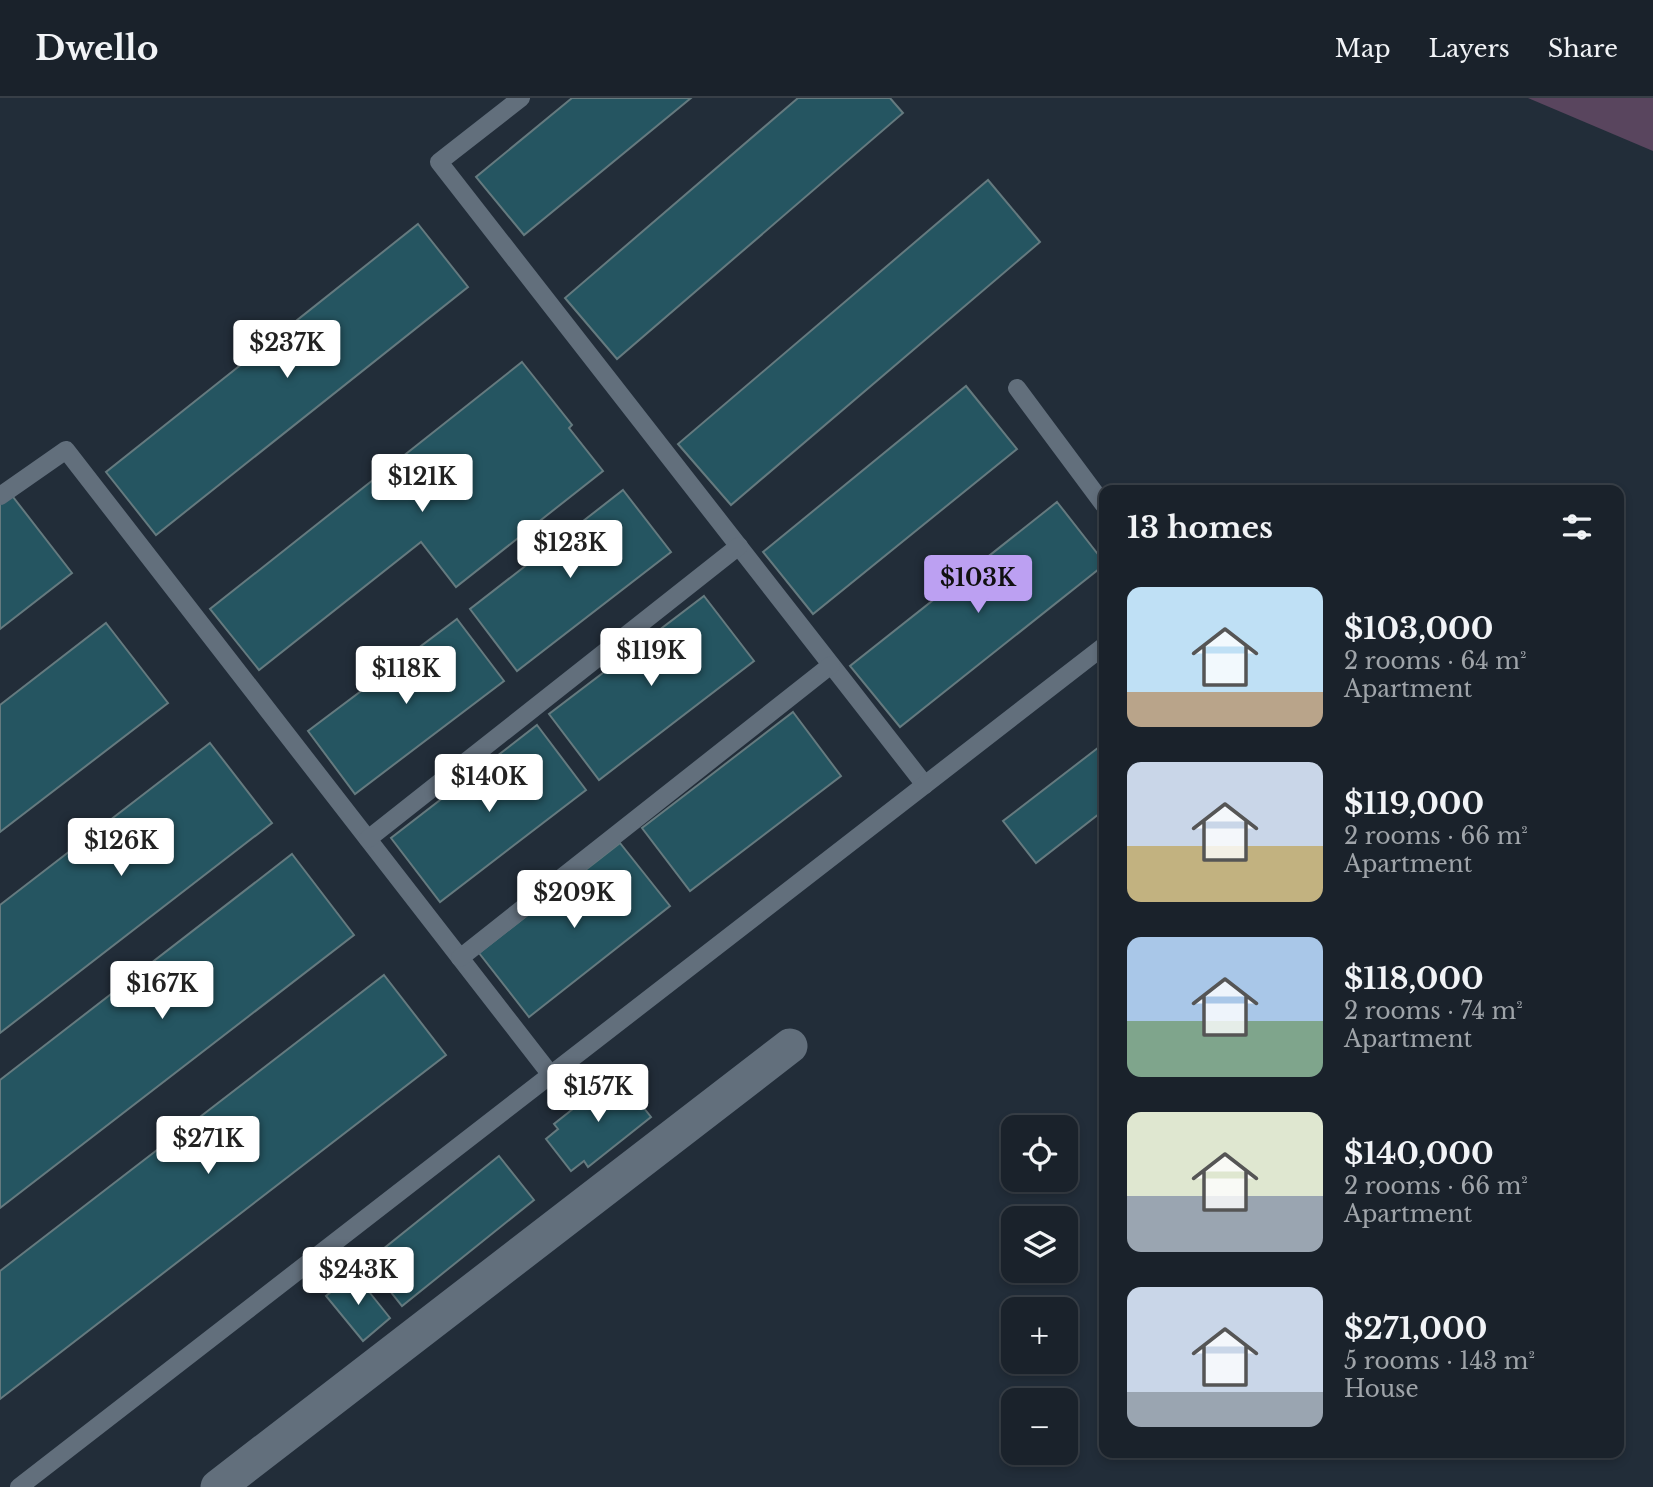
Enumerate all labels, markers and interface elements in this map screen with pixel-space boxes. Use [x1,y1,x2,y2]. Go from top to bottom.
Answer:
text: Dwello [35,28,159,69]
text: Map [1335,34,1391,63]
text: Layers [1429,34,1510,63]
text: Share [1548,34,1618,63]
pin: $237K [238,320,336,380]
text: $237K [249,329,325,357]
pin: $121K [373,454,471,514]
text: $121K [388,463,456,491]
icon: filters [1558,508,1596,546]
text: 13 homes [1127,509,1273,546]
pin: $123K [521,520,619,580]
text: $123K [533,529,607,557]
pin: $103K [929,556,1027,615]
text: $103K [940,564,1016,592]
text: $103,000 [1344,610,1493,647]
icon: home [1183,615,1267,699]
pin: $119K [602,628,700,688]
text: $119K [616,637,686,665]
pin: $118K [357,646,455,706]
text: 2 rooms · 64 m² [1344,647,1527,675]
text: $118K [372,655,440,683]
text: Apartment [1344,675,1472,703]
pin: $140K [440,754,538,814]
text: $140K [451,763,527,791]
text: $119,000 [1344,785,1484,822]
icon: home [1183,790,1267,874]
pin: $126K [72,818,170,878]
text: 2 rooms · 66 m² [1344,822,1528,850]
text: $126K [84,827,158,855]
text: Apartment [1344,850,1472,878]
pin: $209K [525,870,623,930]
text: $209K [533,879,615,907]
text: $118,000 [1344,960,1484,997]
pin: $167K [113,962,211,1021]
icon: home [1183,965,1267,1049]
text: $167K [126,970,198,998]
text: 2 rooms · 74 m² [1344,997,1523,1025]
text: Apartment [1344,1025,1472,1053]
pin: $157K [549,1065,647,1124]
text: $157K [563,1073,633,1101]
map controls [1001,1115,1078,1465]
button: locate [1001,1115,1078,1192]
pin: $271K [159,1116,257,1176]
text: $271K [172,1125,244,1153]
text: $140,000 [1344,1135,1494,1172]
icon: home [1183,1140,1267,1224]
text: 2 rooms · 66 m² [1344,1172,1528,1200]
text: Apartment [1344,1200,1472,1228]
button: layers [1001,1206,1078,1283]
pin: $243K [309,1248,407,1307]
text: $243K [319,1256,397,1284]
button: + [1001,1297,1078,1374]
text: $271,000 [1344,1310,1487,1347]
icon: home [1183,1315,1267,1399]
text: 5 rooms · 143 m² [1344,1347,1535,1375]
text: House [1344,1375,1419,1403]
button: − [1001,1388,1078,1465]

